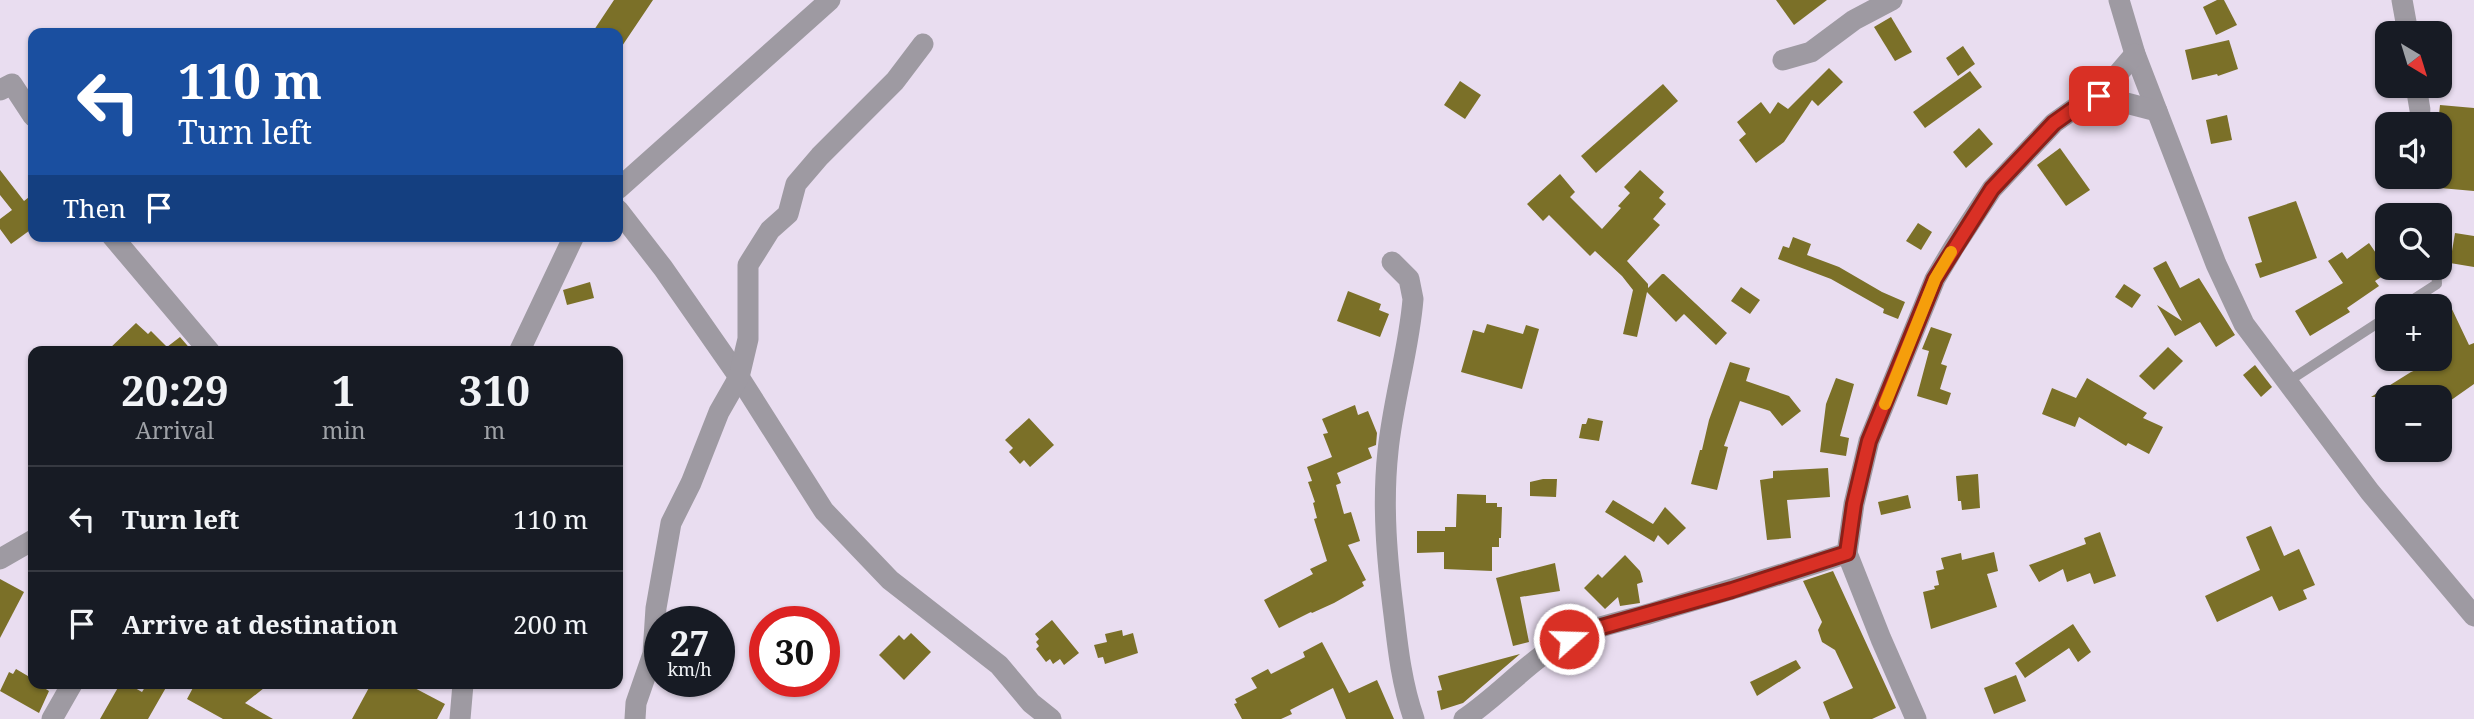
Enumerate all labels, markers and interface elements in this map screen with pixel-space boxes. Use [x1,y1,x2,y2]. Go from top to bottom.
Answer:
north arrow [2375,21,2452,98]
map controls [2375,21,2452,462]
text: 110 m [178,47,322,113]
icon: left [63,56,154,147]
pin [2069,66,2129,126]
icon: arrive [2080,77,2118,115]
text: Turn left [178,110,312,153]
button: sound [2375,112,2452,189]
icon: arrive [140,189,178,227]
text: Then [63,190,126,226]
button: search [2375,203,2452,280]
button: + [2375,294,2452,371]
text: 20:29 [121,361,229,418]
text: 1 [332,361,356,418]
text: 310 [459,361,530,418]
button: − [2375,385,2452,462]
text: Arrival [136,414,214,446]
text: min [322,414,366,446]
text: m [483,414,505,446]
icon: left [63,500,101,538]
text: Turn left [122,501,239,537]
text: 110 m [513,501,588,537]
position arrow [1532,602,1606,676]
icon: arrive [63,605,101,643]
text: Arrive at destination [122,606,398,642]
text: 200 m [513,606,588,642]
speed limit sign: 30 [749,606,840,697]
text: 27 [670,619,709,666]
text: km/h [667,657,712,681]

